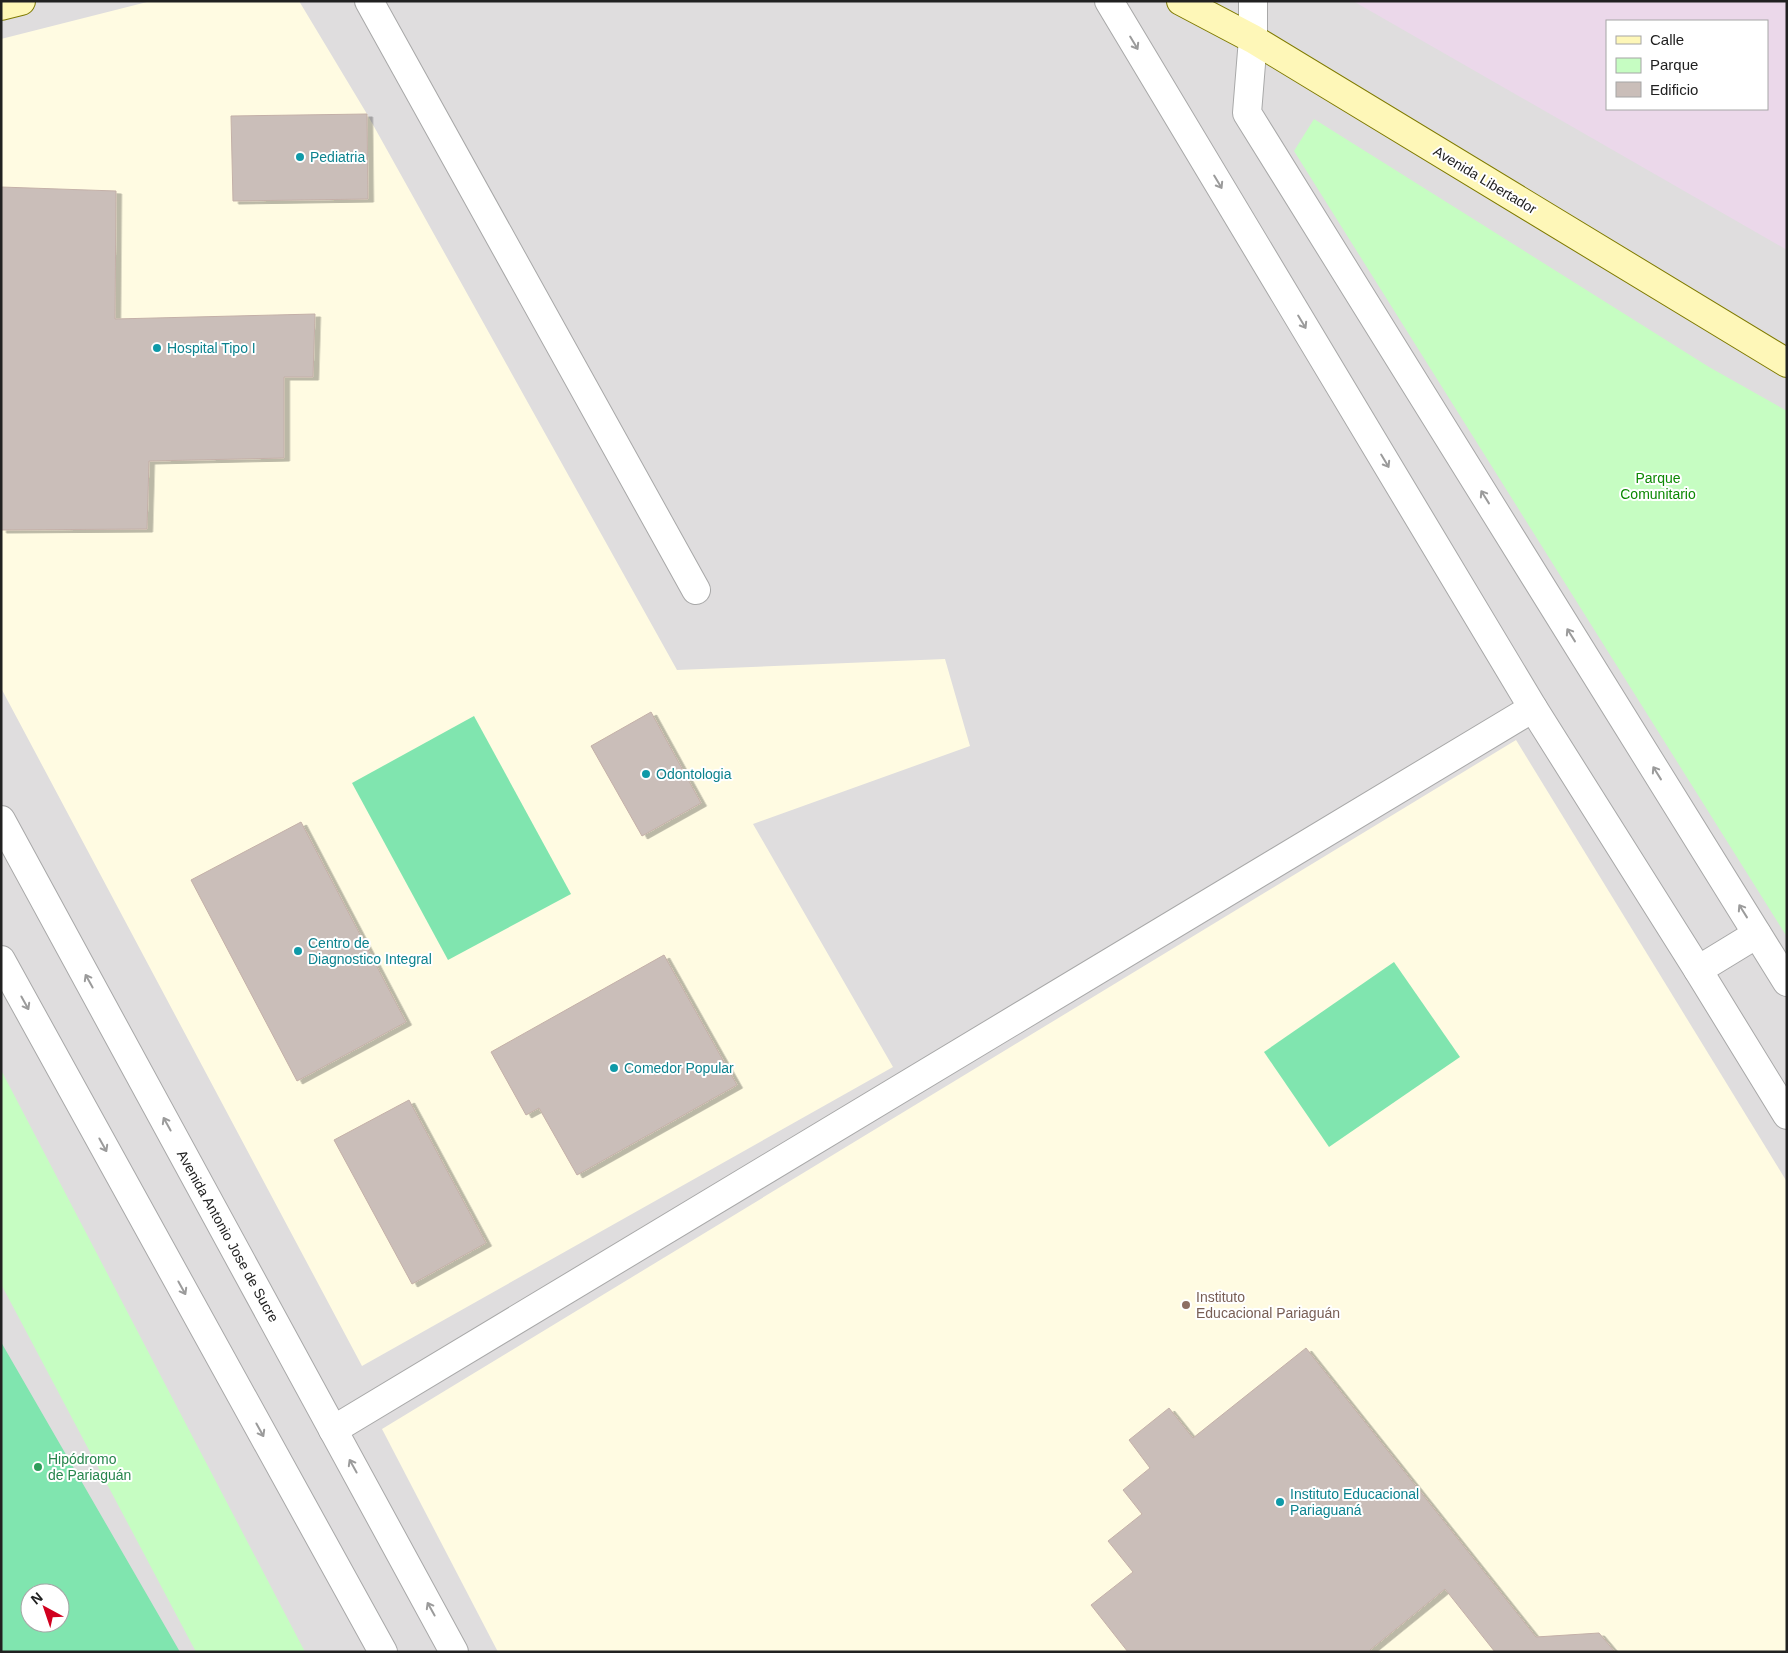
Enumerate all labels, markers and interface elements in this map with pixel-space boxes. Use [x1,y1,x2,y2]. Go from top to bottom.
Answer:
legend [1606,20,1768,110]
text: Calle [1650,31,1684,48]
one-way arrow [1130,36,1140,50]
text: Parque [1650,56,1698,73]
text: Edificio [1650,81,1698,98]
street label: Avenida Libertador [1431,143,1540,217]
place label: Pediatria [310,149,365,165]
marker: Pediatria [294,151,306,163]
one-way arrow [1214,175,1224,189]
one-way arrow [1297,314,1307,328]
place label: Hospital Tipo I [167,340,256,356]
marker: Hospital Tipo I [151,342,163,354]
one-way arrow [1381,454,1391,468]
park label: Parque Comunitario [1620,470,1696,502]
one-way arrow [1480,490,1490,504]
one-way arrow [1566,628,1576,642]
place label: Odontologia [656,766,732,782]
one-way arrow [1651,766,1661,780]
marker: Odontologia [640,768,652,780]
one-way arrow [1737,904,1748,918]
place label: Centro de Diagnostico Integral [308,935,432,967]
marker: Centro de Diagnostico Integral [292,945,304,957]
one-way arrow [84,974,93,989]
one-way arrow [20,996,30,1011]
place label: Comedor Popular [624,1060,734,1076]
marker: Comedor Popular [608,1062,620,1074]
one-way arrow [161,1117,171,1131]
one-way arrow [99,1138,109,1152]
street label: Avenida Antonio Jose de Sucre [174,1147,282,1325]
one-way arrow [177,1280,187,1295]
place label: Instituto Educacional Pariaguán [1196,1289,1340,1321]
marker: Instituto Educacional Pariaguán [1180,1299,1192,1311]
one-way arrow [256,1422,266,1437]
place label: Hipódromo de Pariaguán [48,1451,131,1483]
one-way arrow [348,1459,358,1474]
marker: Hipódromo de Pariaguán [32,1461,44,1473]
place label: Instituto Educacional Pariaguaná [1290,1486,1419,1518]
marker: Instituto Educacional Pariaguaná [1274,1496,1286,1508]
north arrow [20,1583,70,1633]
text: N [28,1589,46,1607]
one-way arrow [426,1602,435,1617]

